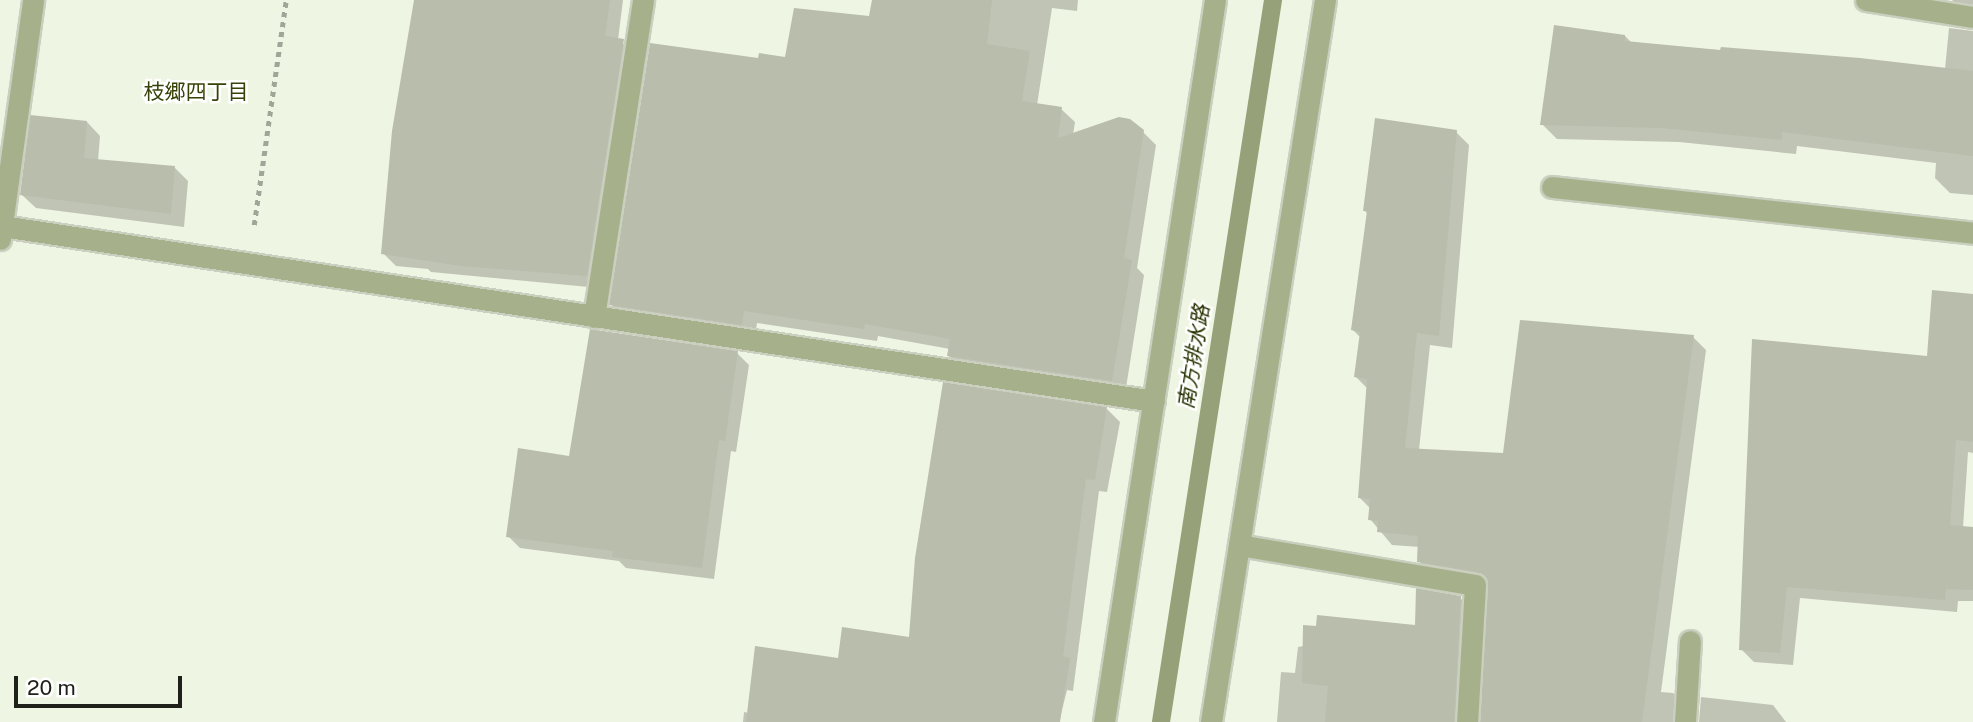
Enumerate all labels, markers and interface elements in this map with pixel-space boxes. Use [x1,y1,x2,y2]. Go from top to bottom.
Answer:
district label: 枝郷四丁目 [144,79,248,105]
water label: 南方排水路 [1173,303,1215,411]
scale bar [18,662,186,706]
text: 20 m [27,675,76,700]

